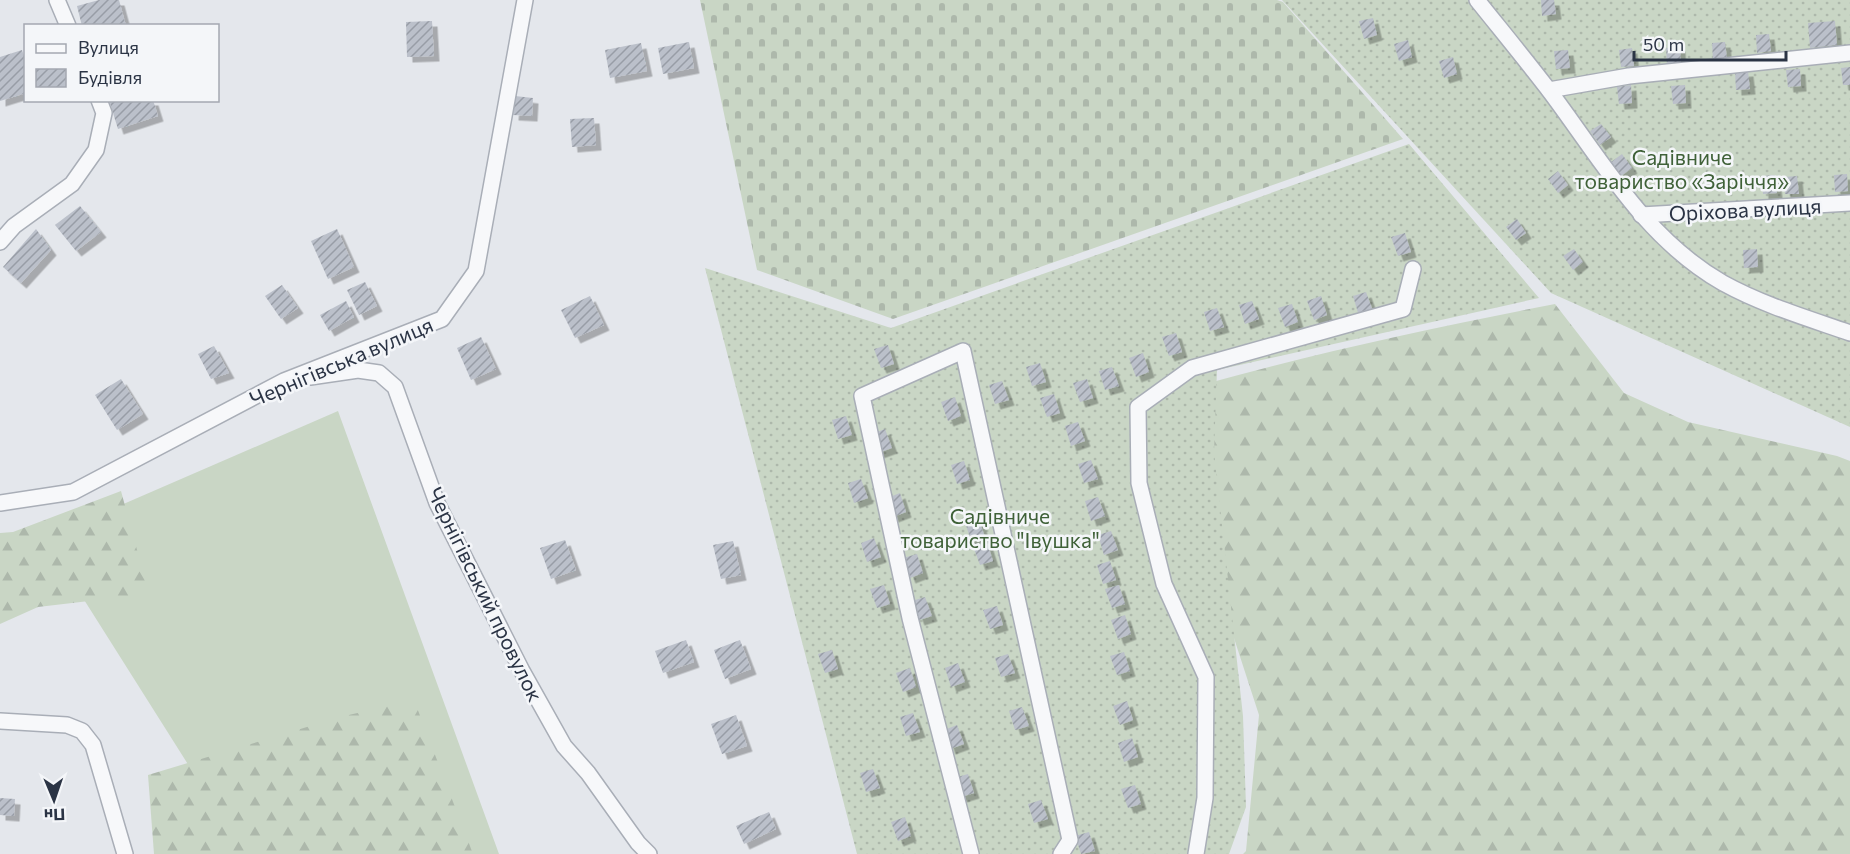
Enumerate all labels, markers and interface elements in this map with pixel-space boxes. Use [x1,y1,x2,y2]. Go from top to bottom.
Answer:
legend [24,24,219,102]
scale bar [1634,24,1786,62]
text: 50 m [1643,33,1684,55]
text: Вулиця [78,36,139,58]
text: Будівля [78,66,142,88]
park label: Садівниче товариство «Заріччя» [1575,144,1789,193]
street label: Оріхова вулиця [1668,193,1822,225]
street label: Чернігівська вулиця [246,311,436,411]
street label: Чернігівський провулок [423,483,549,705]
park label: Садівниче товариство "Івушка" [900,503,1100,552]
north arrow [24,770,84,830]
text: Пн [44,806,65,825]

